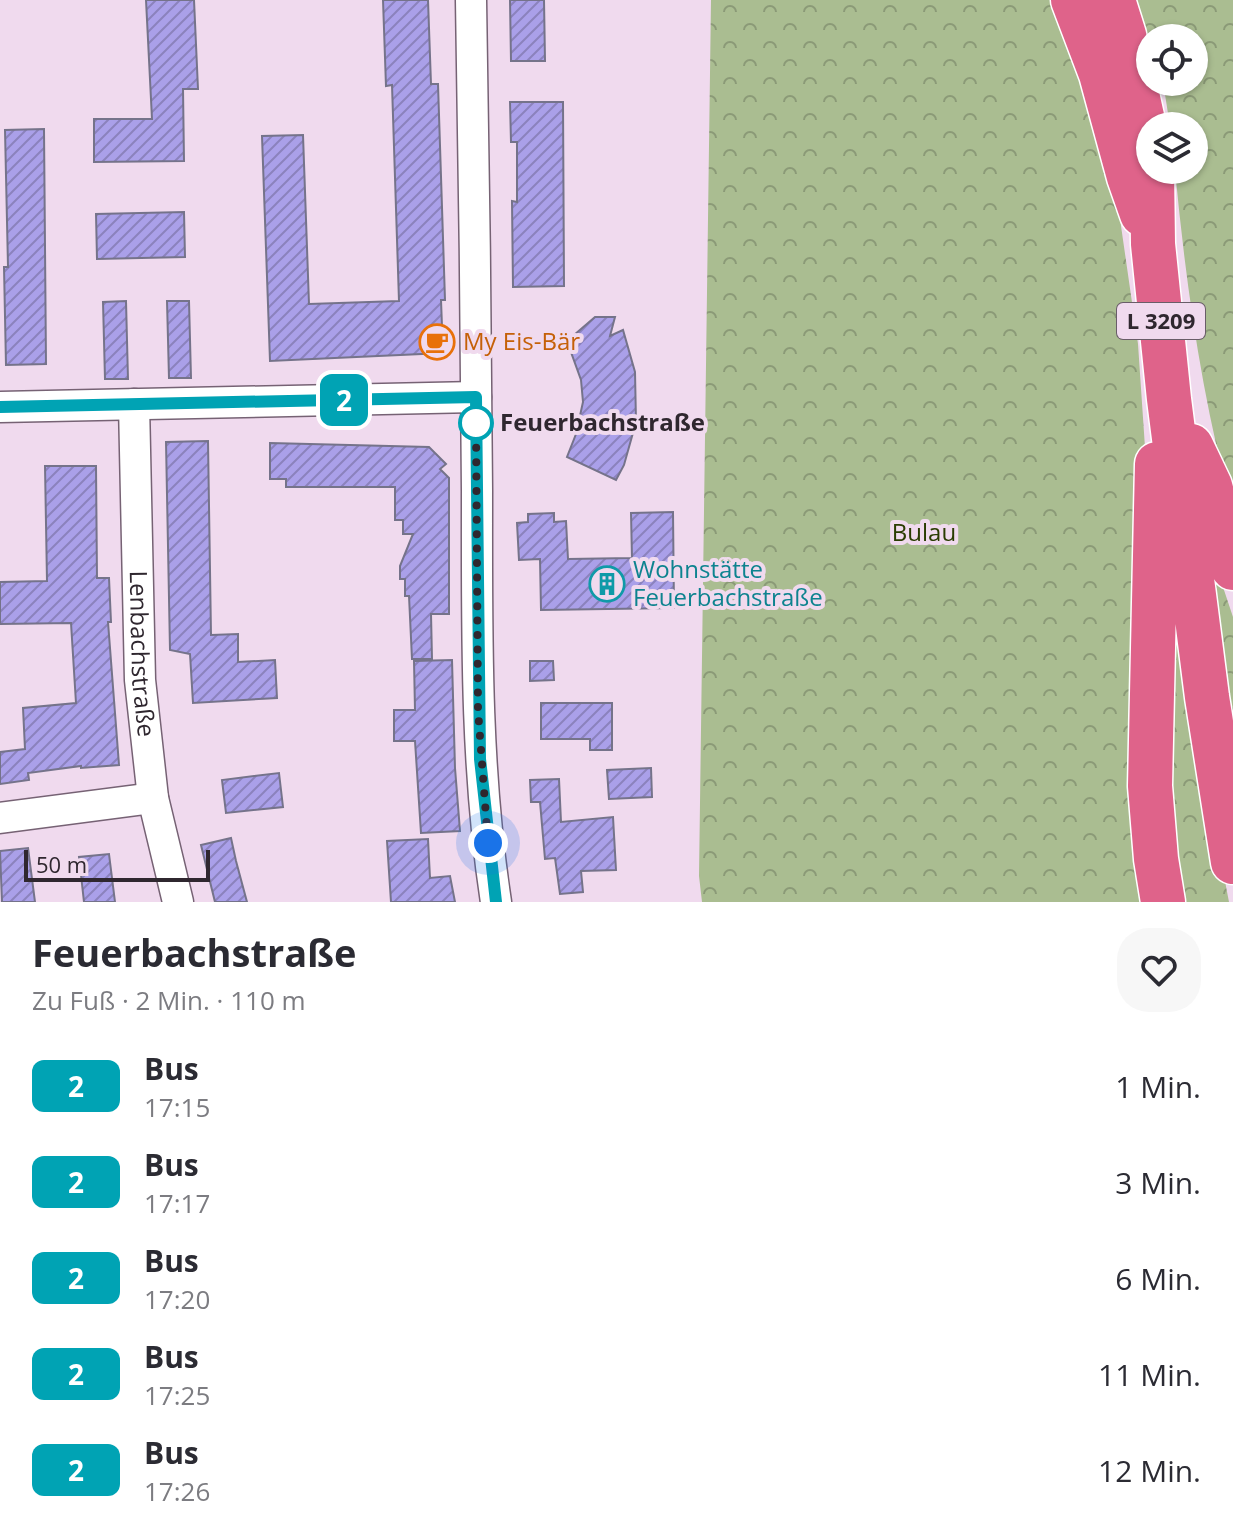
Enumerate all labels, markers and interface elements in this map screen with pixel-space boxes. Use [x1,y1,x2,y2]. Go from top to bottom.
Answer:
map controls [1136,24,1208,184]
button: locate [1136,24,1208,96]
button: layers [1136,112,1208,184]
road number: L 3209 [1117,303,1205,339]
cafe icon: My Eis-Bär [418,323,456,361]
place label: My Eis-Bär [463,324,580,357]
line badge: 2 [318,374,370,426]
text: 2 [336,381,352,419]
place label: Feuerbachstraße [500,405,705,438]
marker: Feuerbachstraße [459,406,493,440]
park label: Bulau [892,515,956,548]
place label: Wohnstätte Feuerbachstraße [633,552,823,613]
building icon: Wohnstätte Feuerbachstraße [588,565,626,603]
street label: Lenbachstraße [123,570,164,739]
your location [468,823,508,863]
scale bar [24,846,210,882]
text: 50 m [36,849,87,879]
text: Feuerbachstraße [32,926,357,978]
button: heart [1117,928,1201,1012]
text: Zu Fuß · 2 Min. · 110 m [32,982,306,1018]
text: Bus [144,1048,199,1089]
text: 1 Min. [1115,1066,1201,1107]
text: 2 [68,1067,84,1105]
text: 17:15 [144,1089,210,1125]
text: Bus [144,1144,199,1185]
text: 3 Min. [1115,1162,1201,1203]
text: 2 [68,1163,84,1201]
text: 17:17 [144,1185,210,1221]
text: Bus [144,1240,199,1281]
text: 6 Min. [1115,1258,1201,1299]
text: 2 [68,1259,84,1297]
text: 17:20 [144,1281,210,1317]
text: Bus [144,1336,199,1377]
text: 11 Min. [1098,1354,1201,1395]
text: 2 [68,1355,84,1393]
text: 17:25 [144,1377,210,1413]
text: Bus [144,1432,199,1473]
text: 12 Min. [1098,1450,1201,1491]
text: 2 [68,1451,84,1489]
text: 17:26 [144,1473,210,1509]

